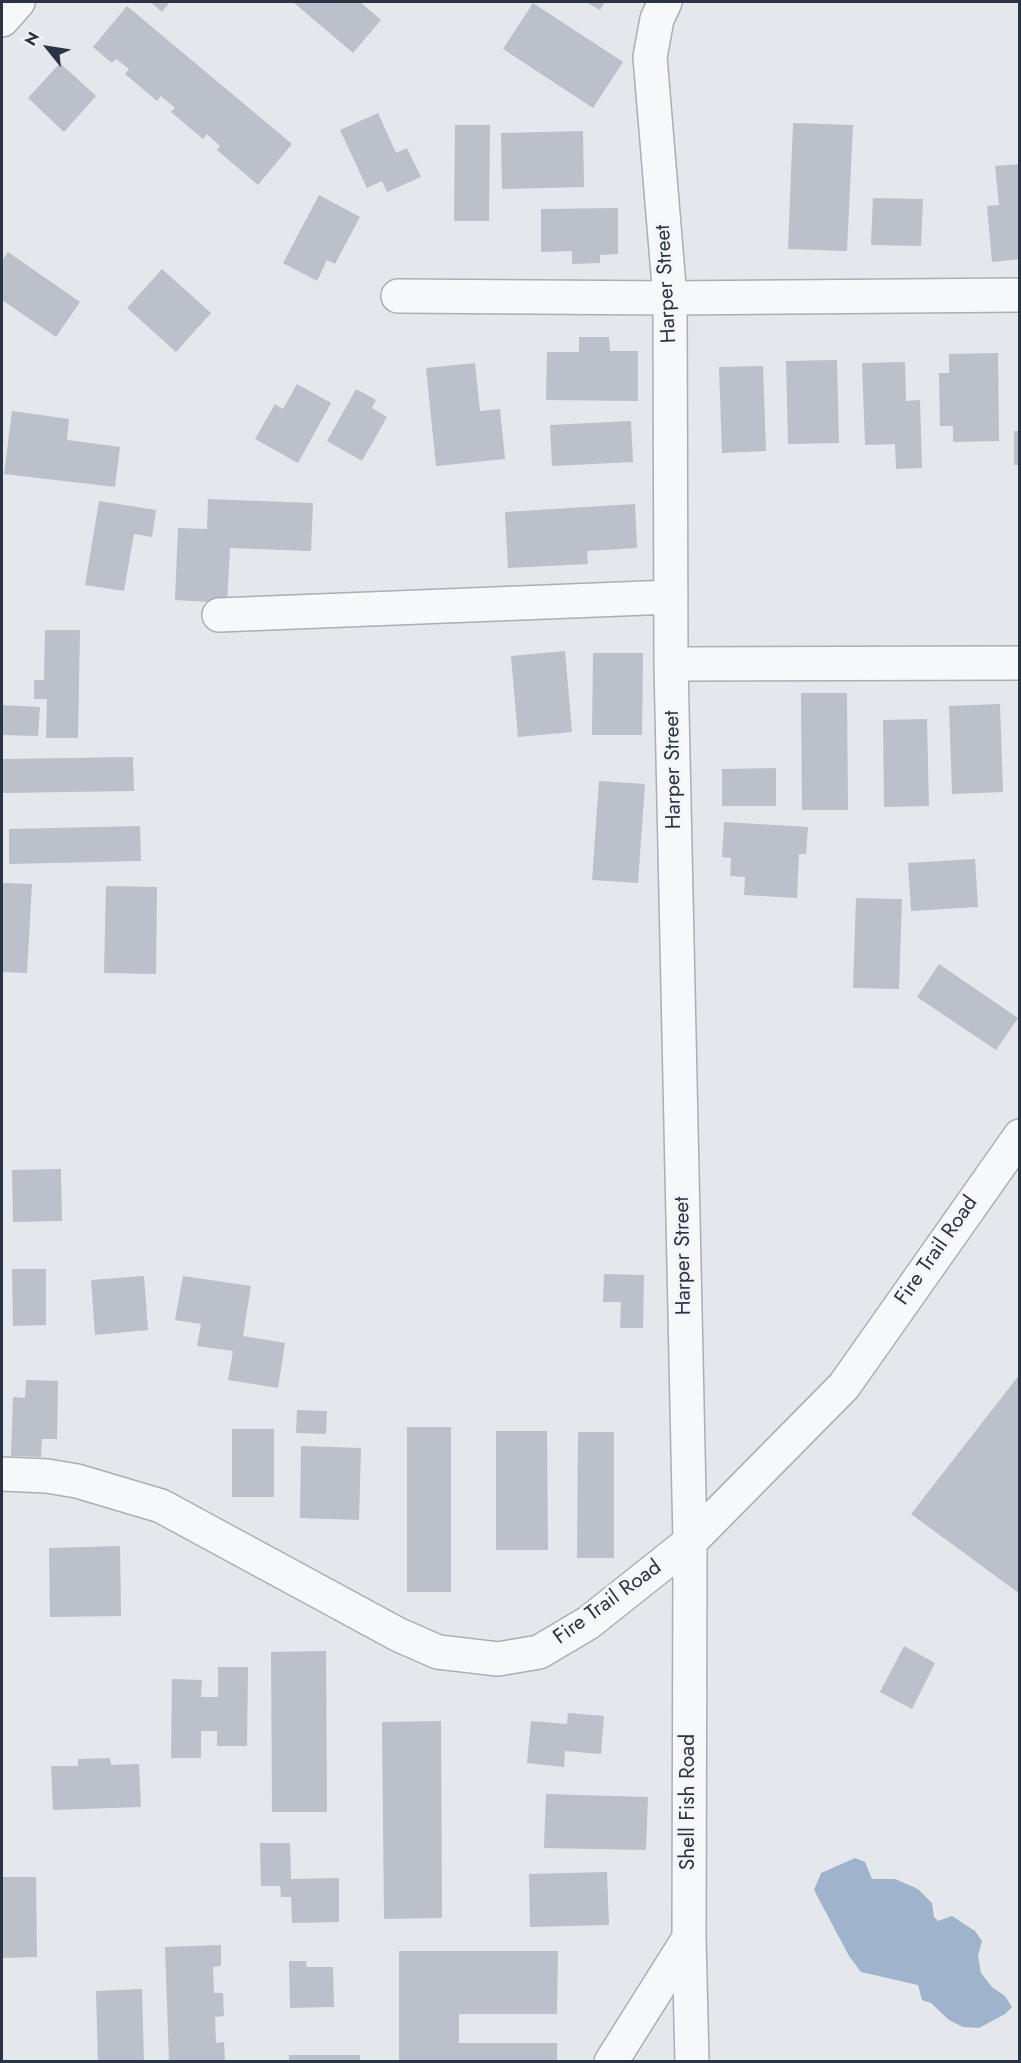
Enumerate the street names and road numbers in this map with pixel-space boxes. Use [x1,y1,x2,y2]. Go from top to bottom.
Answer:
street label: Harper Street [651,224,683,344]
street label: Harper Street [660,710,688,830]
street label: Fire Trail Road [890,1192,984,1310]
street label: Harper Street [670,1196,698,1316]
street label: Fire Trail Road [549,1555,667,1651]
street label: Shell Fish Road [676,1734,702,1870]

